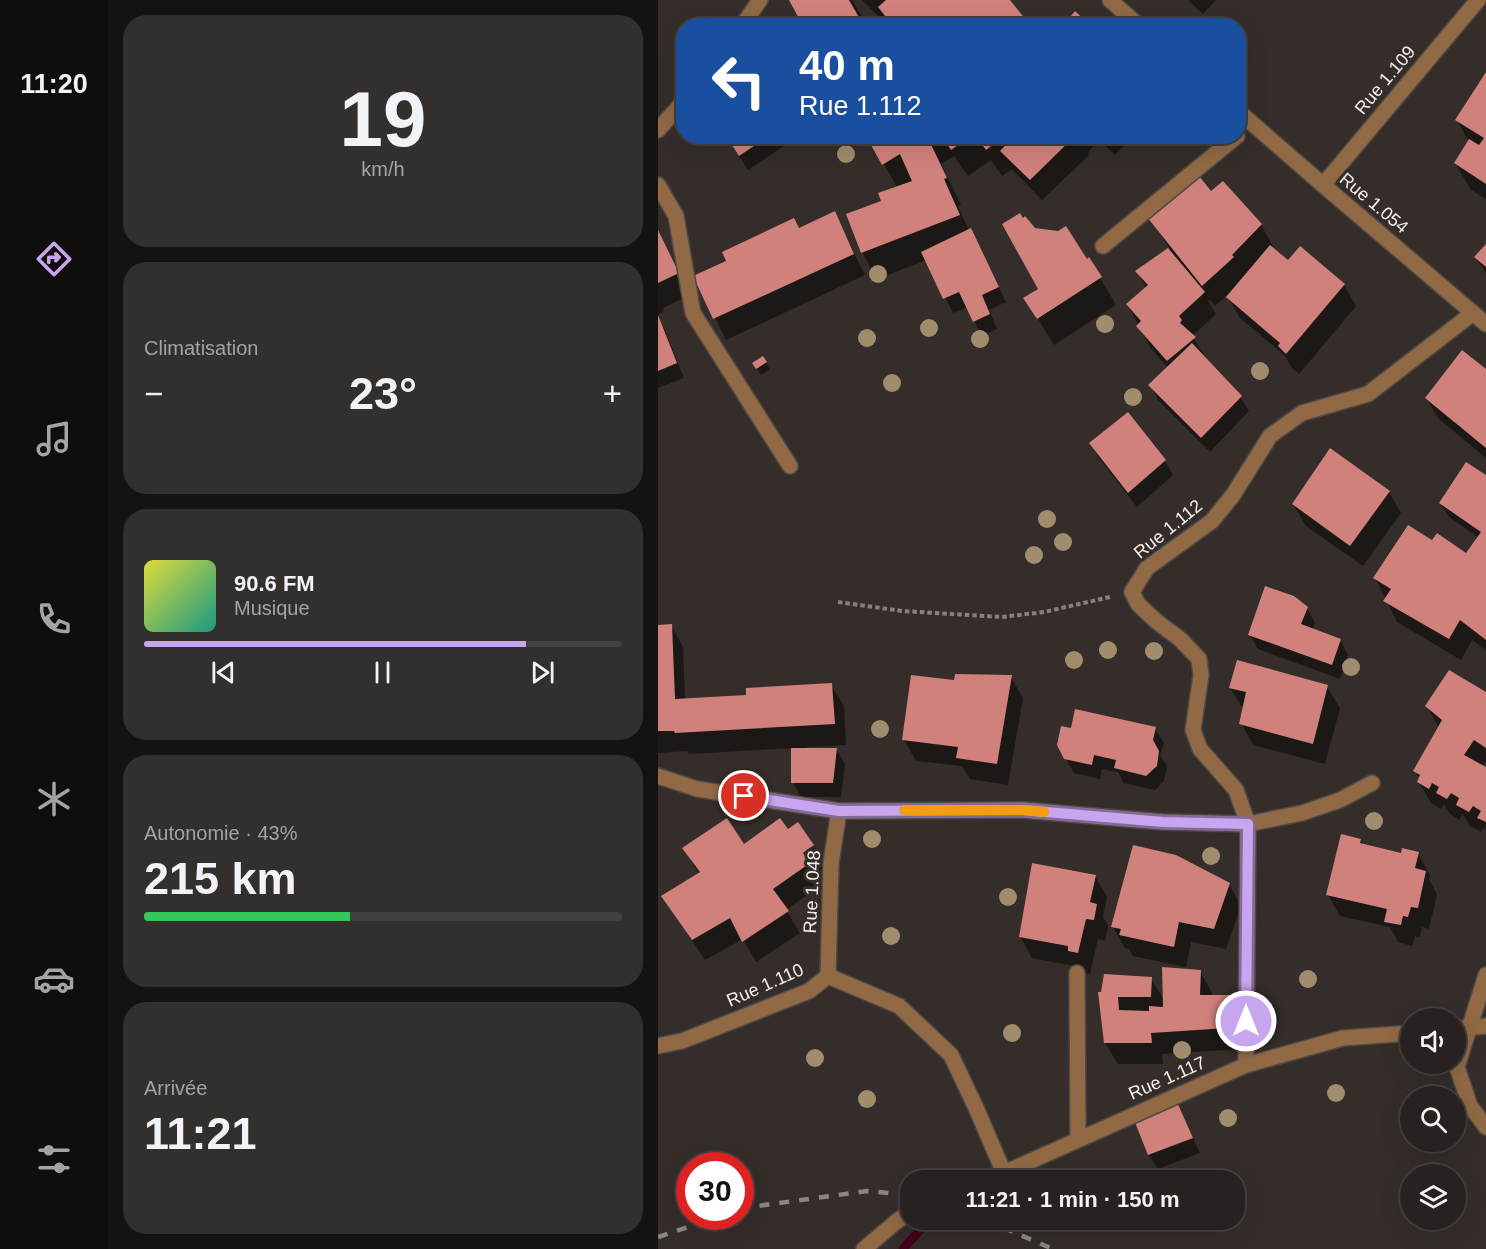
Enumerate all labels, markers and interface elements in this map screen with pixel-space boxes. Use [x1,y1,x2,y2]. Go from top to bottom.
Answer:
icon: left [700,42,778,120]
text: 40 m [799,42,895,89]
street label: Rue 1.109 [1351,42,1419,118]
text: 11:20 [20,69,88,99]
text: 19 [340,75,426,163]
text: Rue 1.112 [799,91,922,121]
text: km/h [361,158,405,180]
street label: Rue 1.054 [1336,169,1412,237]
icon: directions [33,238,75,280]
text: Climatisation [144,337,258,359]
text: 23° [349,368,417,419]
text: − [144,375,163,412]
text: + [603,375,622,412]
icon: music [33,418,75,460]
street label: Rue 1.112 [1130,496,1206,562]
text: 90.6 FM [234,571,315,596]
text: Musique [234,597,310,619]
icon: phone [33,598,75,640]
icon: previous [207,656,240,689]
icon: pause [366,656,399,689]
icon: next [526,656,559,689]
pin [718,770,769,821]
icon: climate [33,778,75,820]
icon: arrive [727,779,760,812]
text: Autonomie · 43% [144,822,297,844]
street label: Rue 1.048 [800,850,824,934]
text: 215 km [144,853,297,904]
icon: car [33,958,75,1000]
street label: Rue 1.110 [724,959,806,1011]
position arrow [1214,989,1278,1053]
map controls [1400,1008,1466,1230]
button: sound [1400,1008,1466,1074]
street label: Rue 1.117 [1126,1052,1208,1104]
text: Arrivée [144,1077,207,1099]
button: search [1400,1086,1466,1152]
text: 11:21 [144,1108,257,1159]
icon: filters [33,1138,75,1180]
speed limit sign: 30 [676,1152,754,1230]
button: layers [1400,1164,1466,1230]
text: 11:21 · 1 min · 150 m [966,1187,1180,1212]

